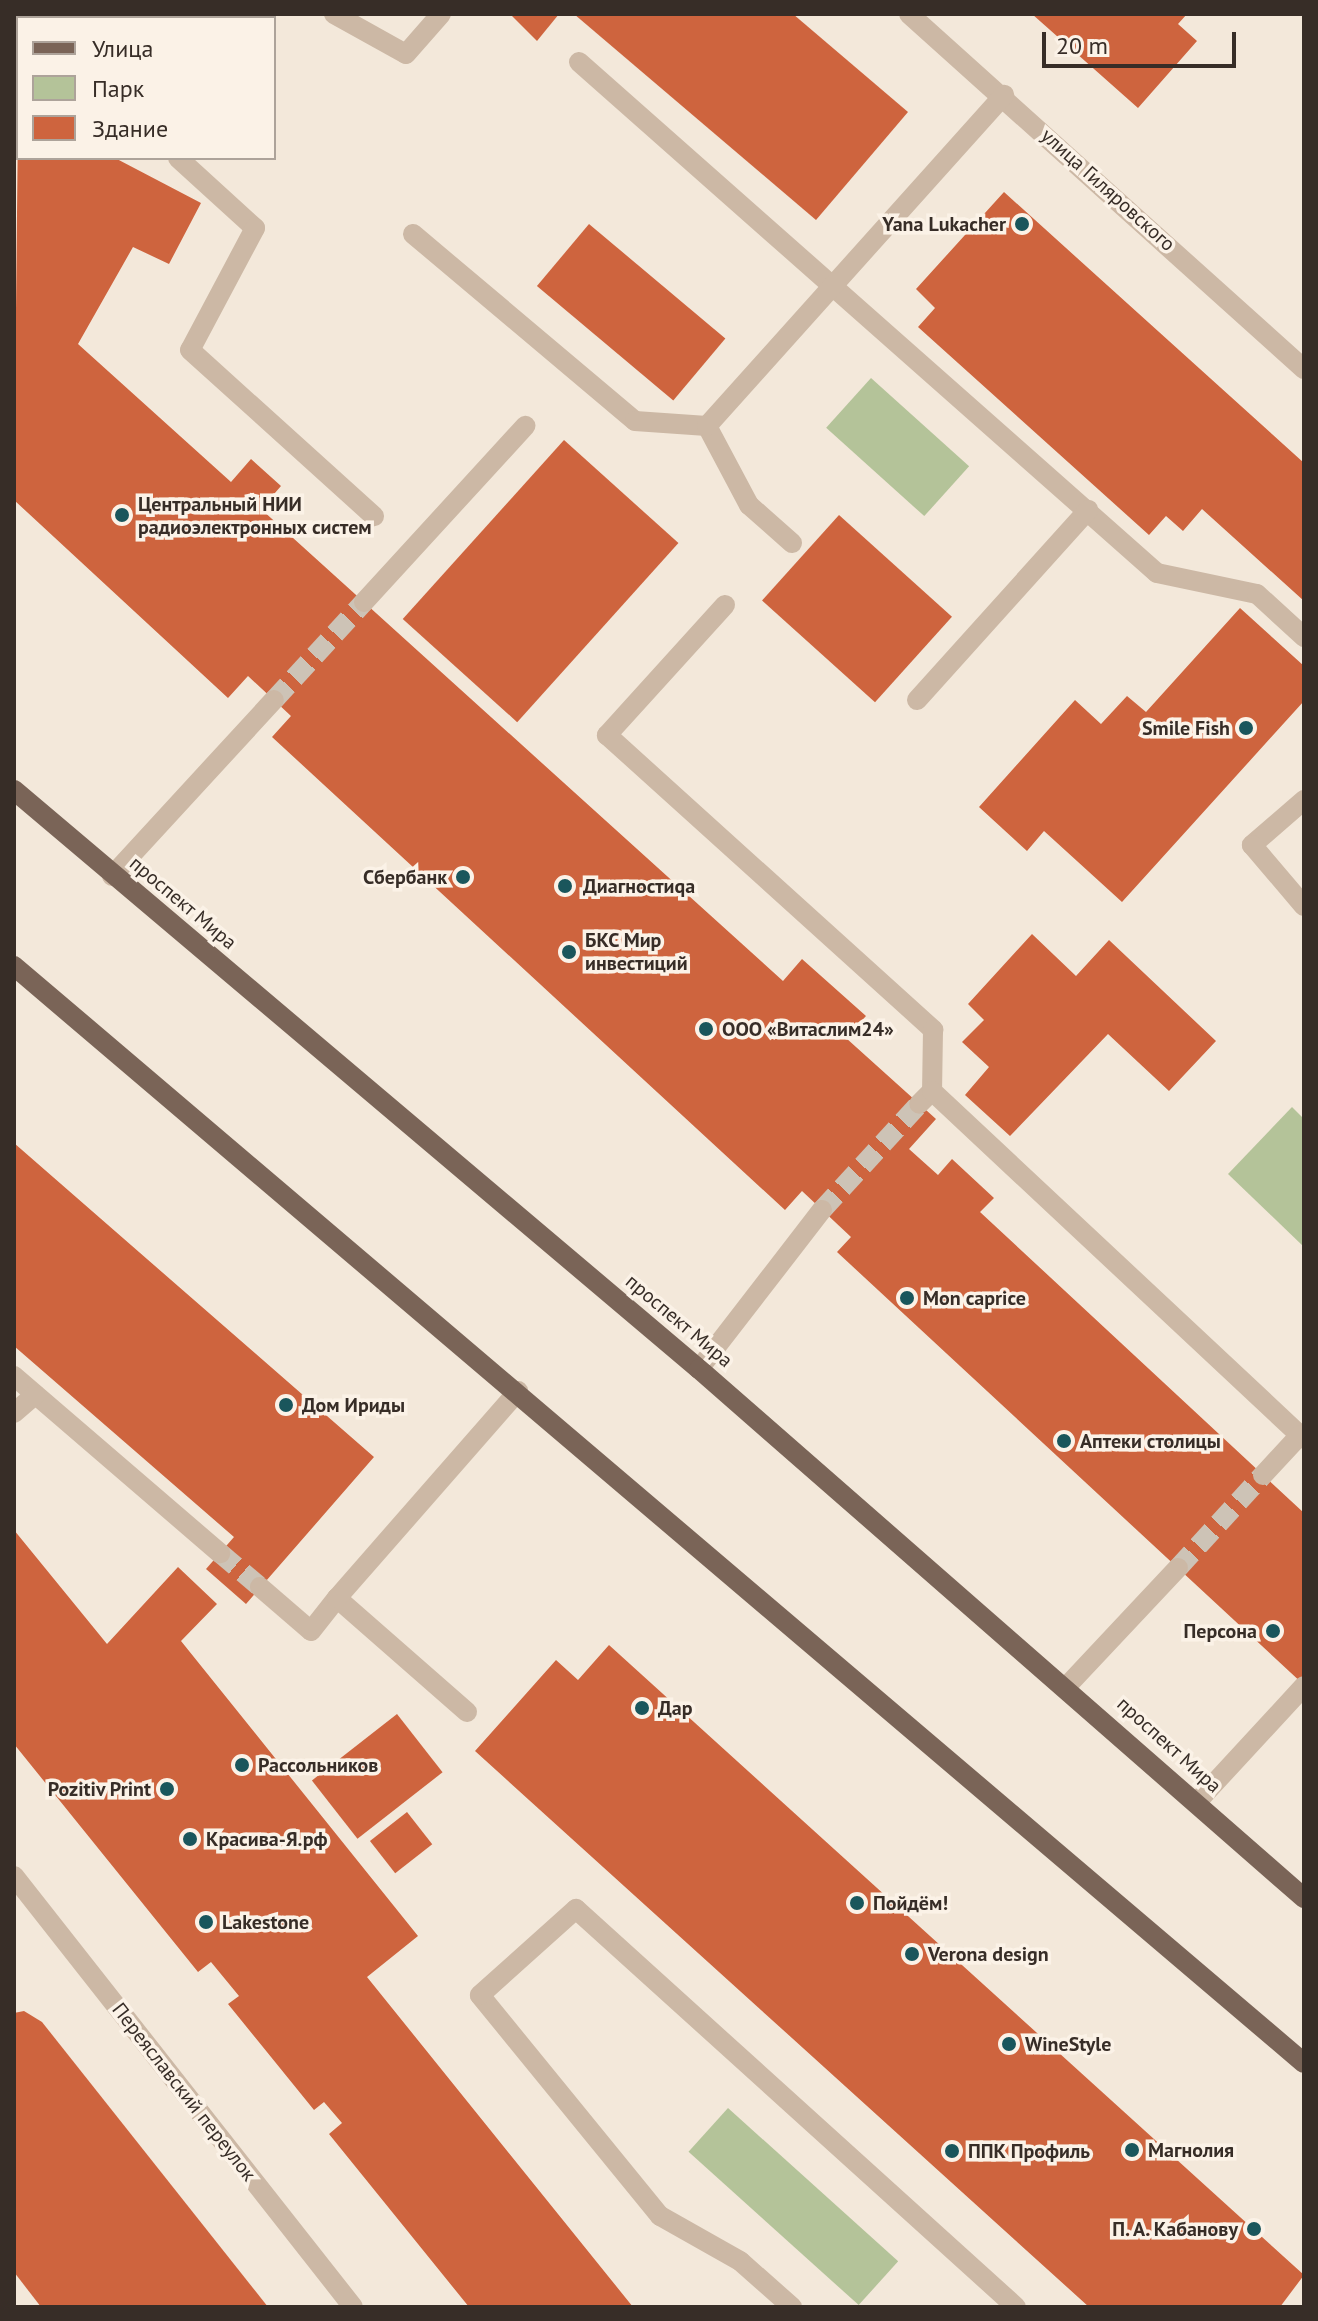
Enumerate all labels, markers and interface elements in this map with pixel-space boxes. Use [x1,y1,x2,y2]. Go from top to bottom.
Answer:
legend [16,16,276,160]
scale bar [1046,16,1240,66]
text: 20 m [1056,30,1108,61]
text: Улица [92,33,153,64]
text: Парк [92,73,144,104]
text: Здание [92,113,168,144]
street label: улица Гиляровского [1036,124,1180,256]
place label: Yana Lukacher [882,212,1006,236]
marker: Yana Lukacher [1013,215,1031,233]
place label: Центральный НИИ радиоэлектронных систем [138,492,372,539]
marker: Центральный НИИ радиоэлектронных систем [113,506,131,524]
place label: Smile Fish [1142,716,1230,740]
marker: Smile Fish [1237,719,1255,737]
street label: проспект Мира [125,851,241,955]
place label: Сбербанк [363,865,447,889]
marker: Сбербанк [454,868,472,886]
place label: Диагностиqа [583,874,695,898]
marker: Диагностиqа [554,875,576,897]
place label: БКС Мир инвестиций [585,928,688,975]
marker: БКС Мир инвестиций [560,943,578,961]
place label: ООО «Витаслим24» [722,1017,894,1041]
marker: ООО «Витаслим24» [697,1020,715,1038]
street label: проспект Мира [621,1269,737,1373]
place label: Mon caprice [923,1286,1026,1310]
marker: Mon caprice [898,1289,916,1307]
place label: Дом Ириды [302,1393,405,1417]
marker: Дом Ириды [277,1396,295,1414]
place label: Аптеки столицы [1080,1429,1221,1453]
marker: Аптеки столицы [1055,1432,1073,1450]
place label: Персона [1184,1619,1257,1643]
marker: Персона [1264,1622,1282,1640]
street label: проспект Мира [1112,1692,1226,1798]
place label: Дар [658,1696,693,1720]
marker: Дар [633,1699,651,1717]
place label: Рассольников [258,1753,378,1777]
marker: Рассольников [233,1756,251,1774]
place label: Pozitiv Print [47,1777,151,1801]
marker: Pozitiv Print [158,1780,176,1798]
place label: Красива-Я.рф [206,1827,328,1851]
marker: Красива-Я.рф [181,1830,199,1848]
place label: Пойдём! [873,1891,948,1915]
marker: Пойдём! [848,1894,866,1912]
place label: Lakestone [222,1910,309,1934]
marker: Lakestone [197,1913,215,1931]
place label: Verona design [928,1942,1049,1966]
marker: Verona design [903,1945,921,1963]
street label: Переяславский переулок [107,1998,261,2186]
place label: WineStyle [1025,2032,1111,2056]
marker: WineStyle [1000,2035,1018,2053]
place label: Магнолия [1148,2138,1234,2162]
place label: ППК Профиль [968,2139,1090,2163]
marker: Магнолия [1123,2141,1141,2159]
marker: ППК Профиль [943,2142,961,2160]
place label: П. А. Кабанову [1109,2217,1238,2241]
marker: П. А. Кабанову [1245,2220,1263,2238]

